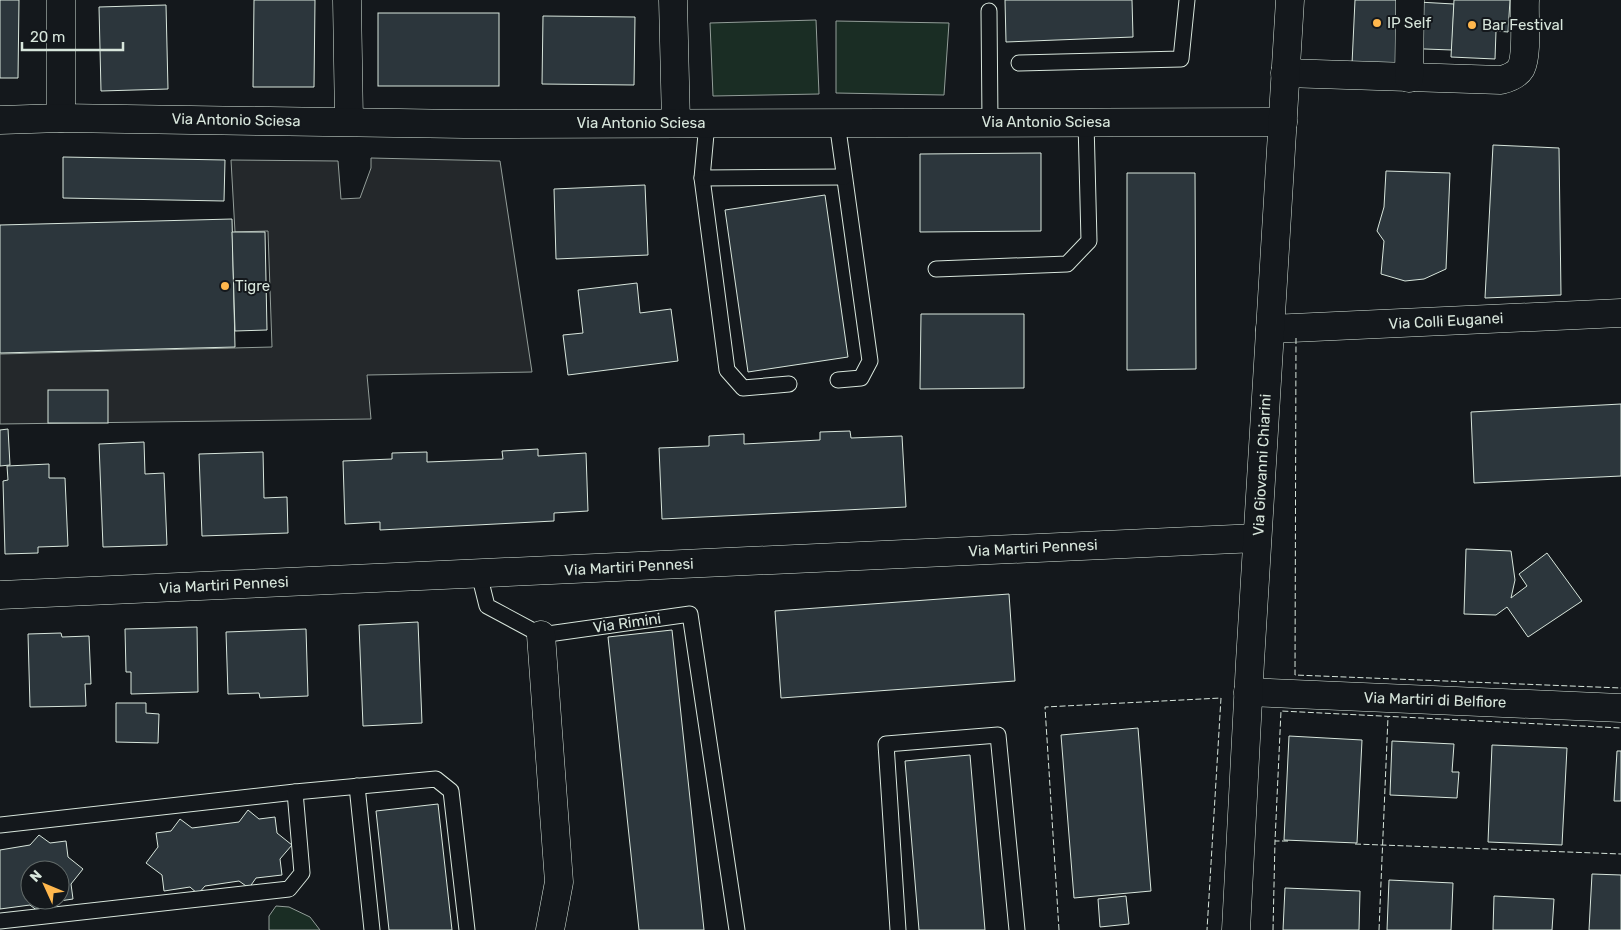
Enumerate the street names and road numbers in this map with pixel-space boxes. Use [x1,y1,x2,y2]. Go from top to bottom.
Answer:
street label: Via Antonio Sciesa [171,110,301,130]
street label: Via Antonio Sciesa [981,113,1111,131]
street label: Via Antonio Sciesa [576,114,706,132]
street label: Via Colli Euganei [1388,309,1504,333]
street label: Via Giovanni Chiarini [1249,393,1275,537]
street label: Via Martiri Pennesi [968,536,1098,560]
street label: Via Martiri Pennesi [564,555,694,579]
street label: Via Martiri Pennesi [159,573,289,597]
street label: Via Rimini [592,609,662,637]
street label: Via Martiri di Belfiore [1363,689,1507,711]

